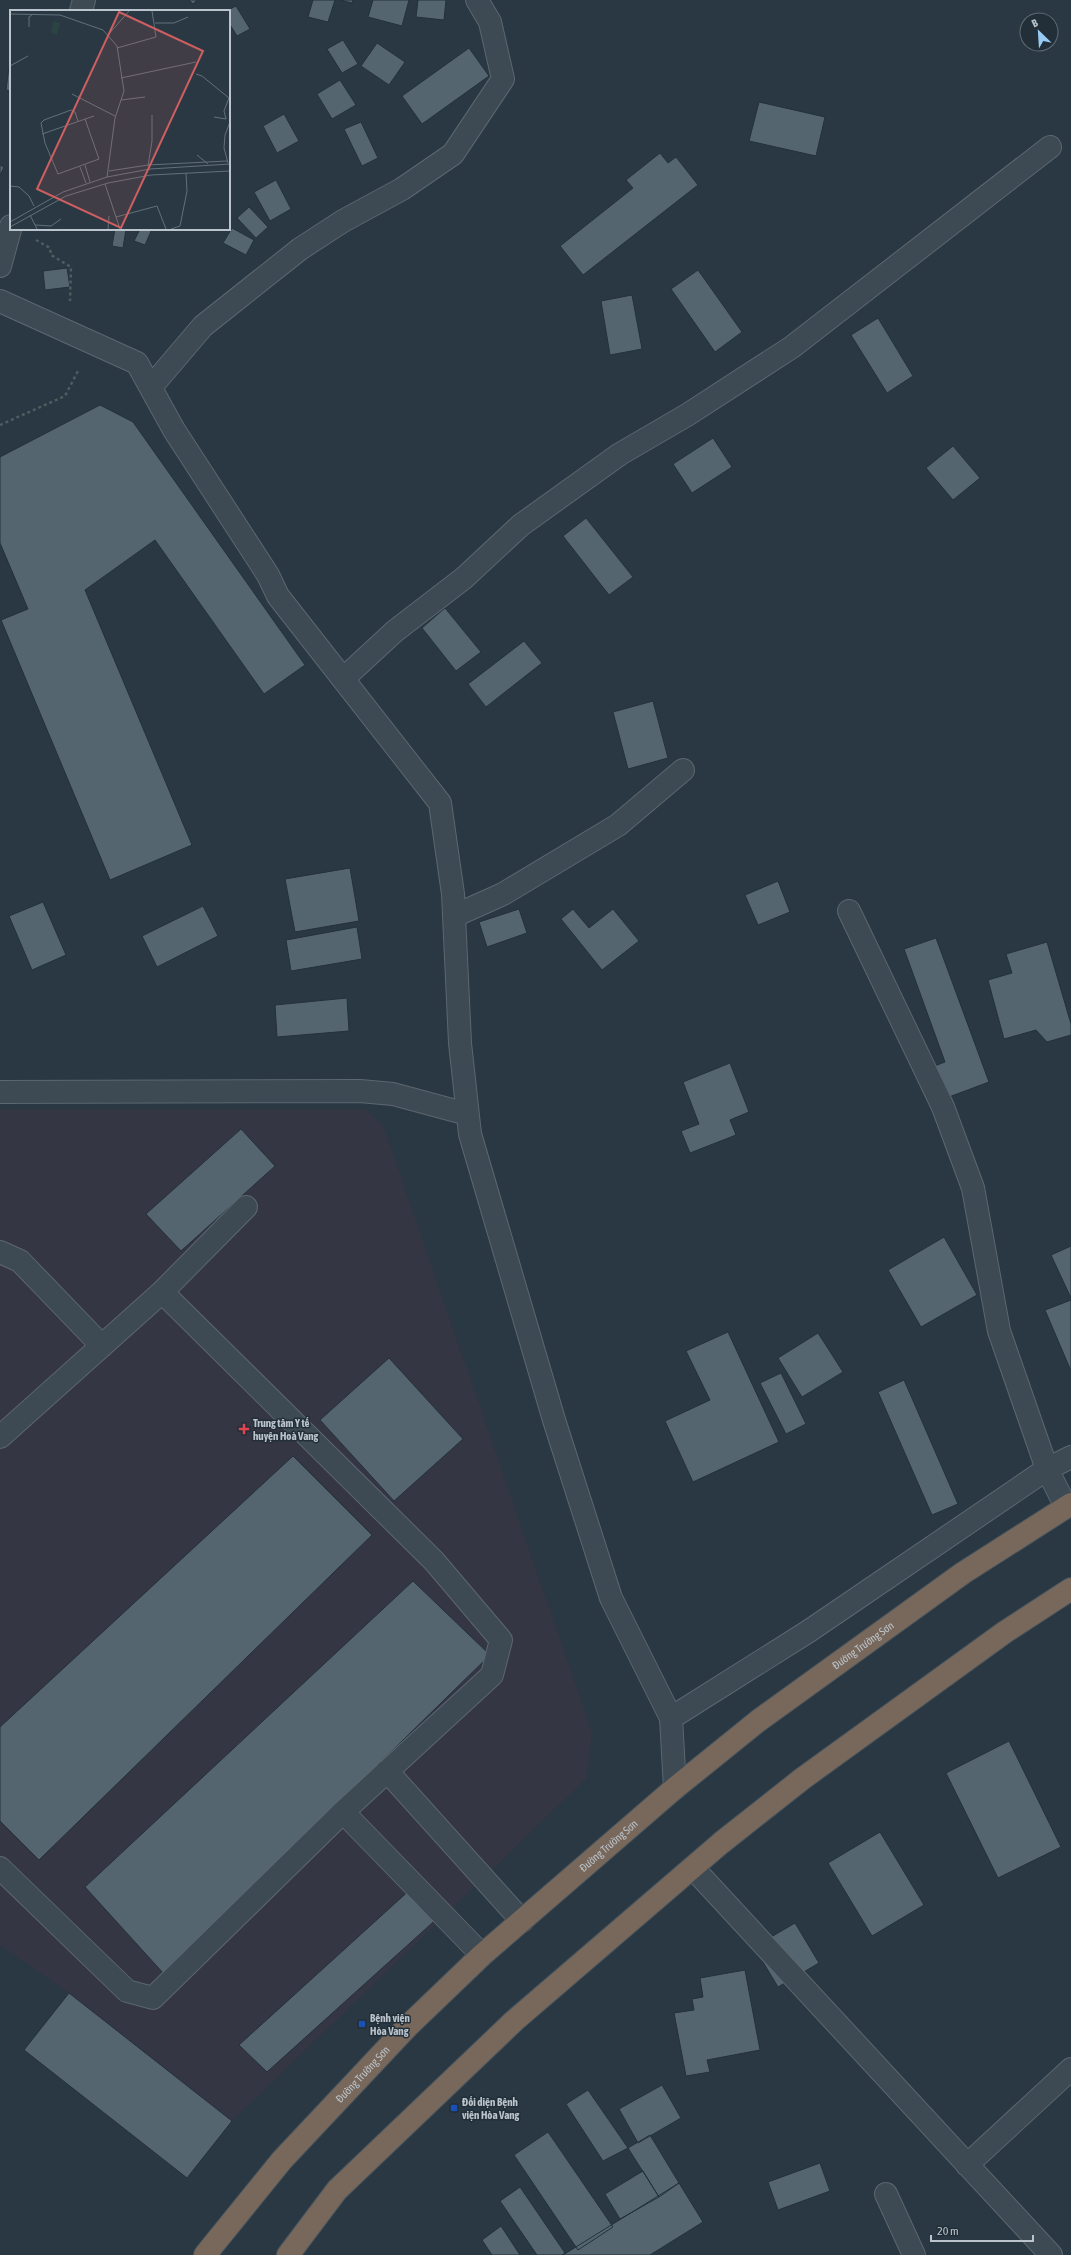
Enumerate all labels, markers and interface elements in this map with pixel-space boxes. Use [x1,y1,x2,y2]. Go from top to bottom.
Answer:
inset map [10,10,230,230]
north arrow [1019,12,1059,52]
text: B [1030,16,1040,29]
place label: Trung tâm Y tế huyện Hoà Vang [253,1417,319,1442]
marker: Trung tâm Y tế huyện Hoà Vang [238,1423,250,1435]
street label: Đường Trường Sơn [830,1619,896,1672]
street label: Đường Trường Sơn [577,1817,640,1874]
place label: Bệnh viện Hòa Vang [370,2012,410,2037]
marker: Bệnh viện Hòa Vang [357,2019,367,2029]
street label: Đường Trường Sơn [333,2044,392,2105]
place label: Đối diện Bệnh viện Hòa Vang [462,2096,520,2121]
marker: Đối diện Bệnh viện Hòa Vang [449,2103,459,2113]
scale bar [931,2217,1033,2243]
text: 20 m [937,2224,959,2238]

